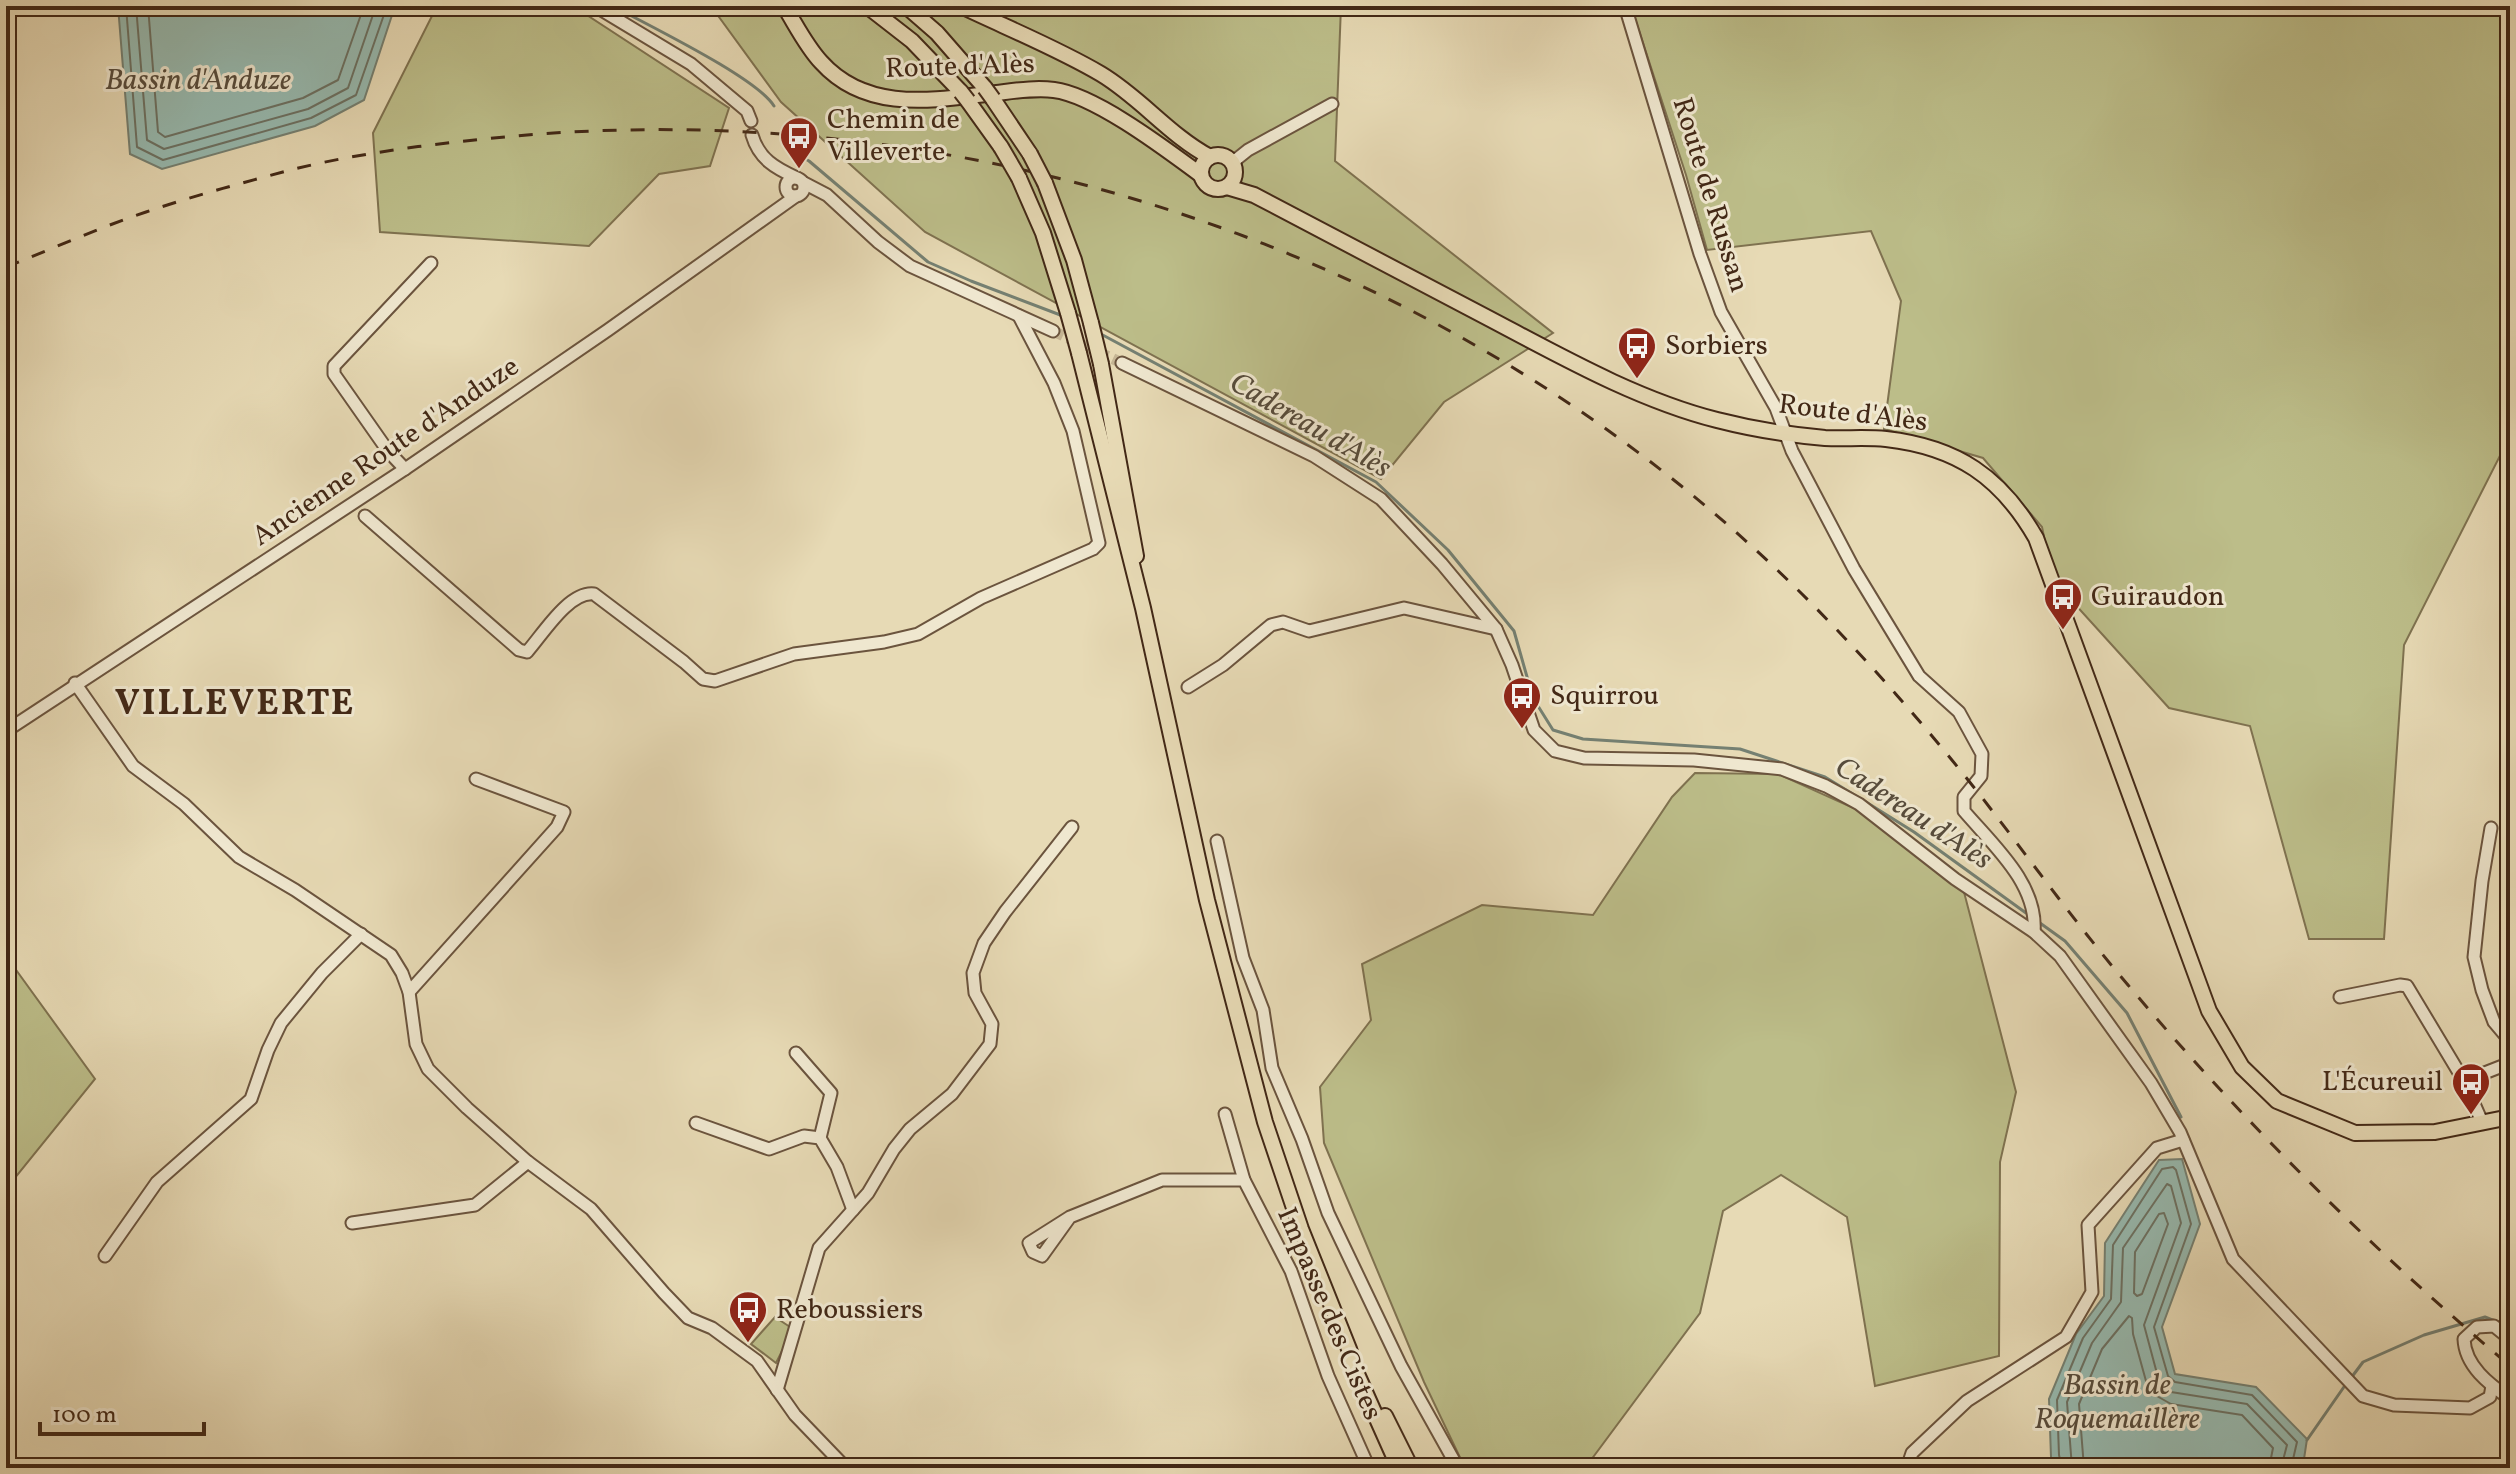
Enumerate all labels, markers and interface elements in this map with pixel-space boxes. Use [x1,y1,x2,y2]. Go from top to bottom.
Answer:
street label: Route d'Alès [885,45,1035,89]
water label: Bassin d'Anduze [105,60,291,102]
street label: Route de Russan [1662,93,1758,297]
place label: Chemin de Villeverte [827,101,960,172]
bus stop icon: Chemin de Villeverte [778,115,820,170]
bus stop icon: Sorbiers [1616,325,1658,380]
place label: Sorbiers [1665,327,1768,366]
street label: Ancienne Route d'Anduze [245,348,527,556]
water label: Cadereau d'Alès [1221,363,1399,489]
street label: Route d'Alès [1776,386,1930,442]
bus stop icon: Guiraudon [2042,576,2084,631]
place label: Guiraudon [2091,578,2225,617]
bus stop icon: Squirrou [1501,675,1543,730]
place label: Squirrou [1550,677,1659,716]
district label: VILLEVERTE [115,680,355,730]
water label: Cadereau d'Alès [1826,747,2000,881]
bus stop icon: L'Écureuil [2450,1061,2492,1116]
place label: L'Écureuil [2322,1063,2443,1102]
street label: Impasse des Cistes [1267,1202,1391,1426]
bus stop icon: Reboussiers [727,1289,769,1344]
place label: Reboussiers [776,1291,923,1330]
water label: Bassin de Roquemaillère [2034,1365,2200,1441]
scale bar [40,1386,204,1436]
text: 100 m [52,1399,117,1433]

